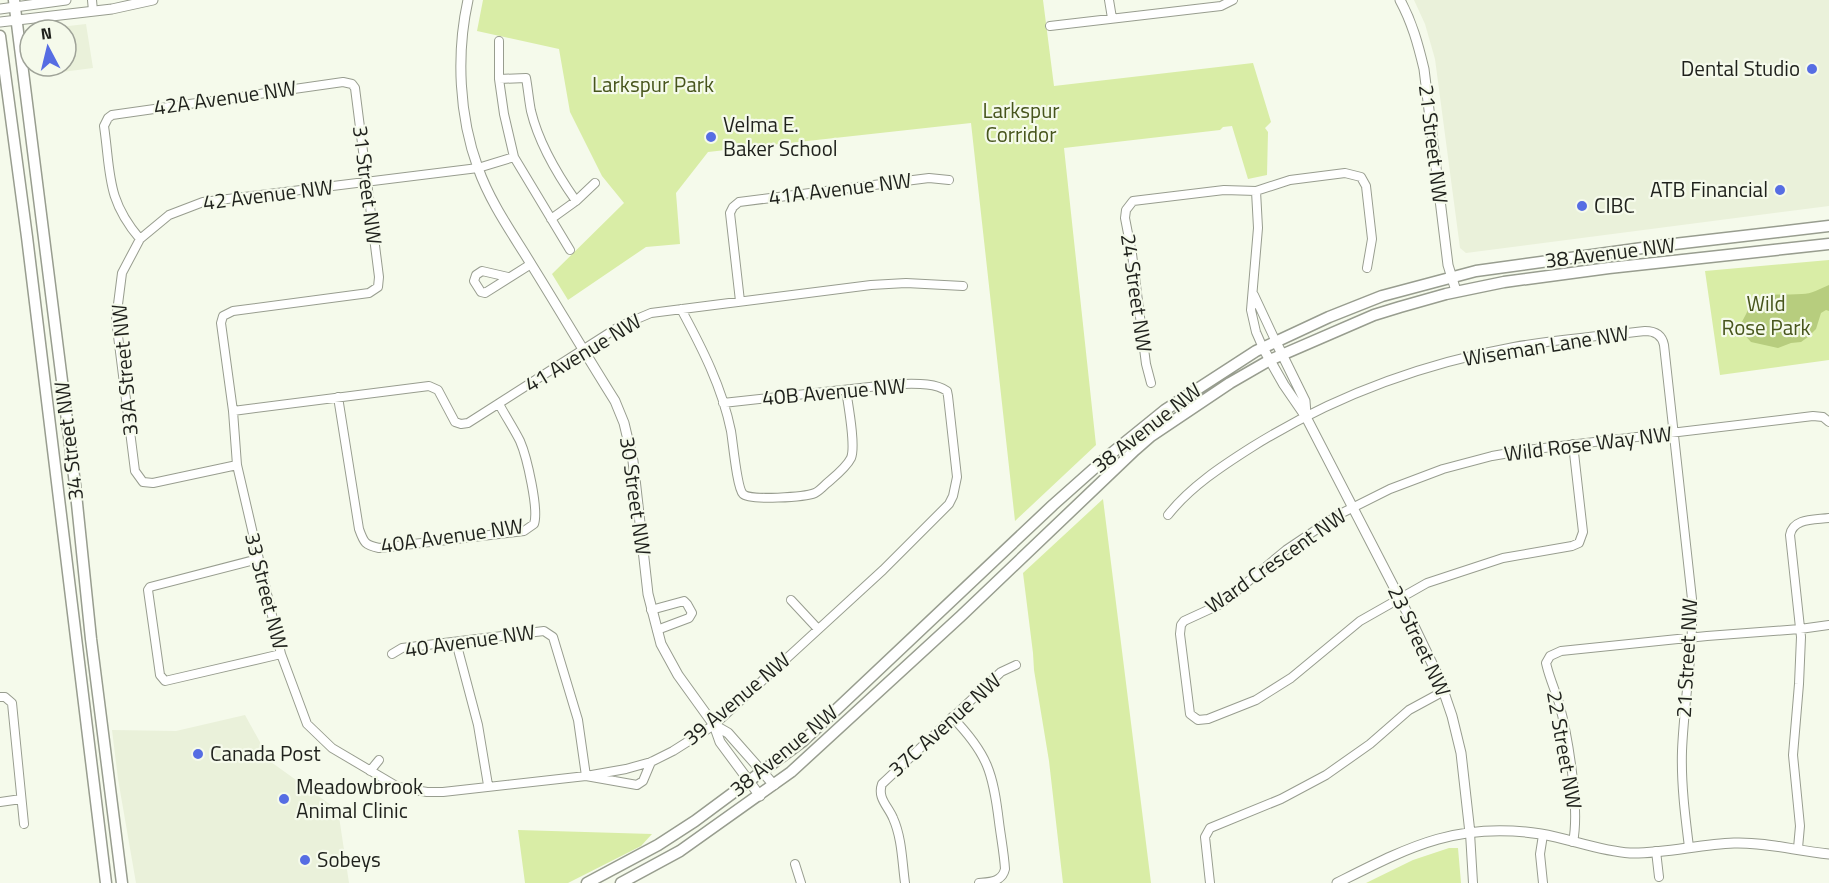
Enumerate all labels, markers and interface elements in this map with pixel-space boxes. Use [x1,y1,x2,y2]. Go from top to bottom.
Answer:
north arrow [18,18,78,78]
text: N [39,21,53,46]
place label: Dental Studio [1681,52,1800,84]
marker: Dental Studio [1805,62,1819,76]
park label: Larkspur Park [592,68,714,100]
street label: 42A Avenue NW [151,71,298,123]
street label: 21 Street NW [1411,83,1457,205]
park label: Larkspur Corridor [982,94,1060,150]
place label: Velma E. Baker School [723,108,838,164]
street label: 31 Street NW [345,124,391,246]
marker: Velma E. Baker School [704,130,718,144]
street label: 41A Avenue NW [767,163,913,213]
street label: 42 Avenue NW [201,170,335,218]
place label: ATB Financial [1650,173,1768,205]
marker: ATB Financial [1773,183,1787,197]
place label: CIBC [1594,189,1635,221]
marker: CIBC [1575,199,1589,213]
street label: 38 Avenue NW [1543,228,1677,276]
street label: 24 Street NW [1113,231,1161,354]
park label: Wild Rose Park [1721,287,1811,343]
street label: 33A Street NW [102,303,146,437]
street label: 41 Avenue NW [518,305,647,400]
street label: Wiseman Lane NW [1461,316,1631,374]
street label: 40B Avenue NW [761,369,907,413]
street label: 38 Avenue NW [1085,374,1208,480]
street label: 34 Street NW [45,380,91,502]
street label: Wild Rose Way NW [1502,417,1674,469]
street label: 30 Street NW [612,434,660,557]
street label: Ward Crescent NW [1198,499,1353,621]
street label: 40A Avenue NW [378,509,525,561]
street label: 33 Street NW [237,529,297,653]
street label: 23 Street NW [1380,580,1460,702]
street label: 21 Street NW [1667,597,1705,719]
street label: 40 Avenue NW [403,615,537,665]
street label: 39 Avenue NW [676,644,797,753]
street label: 37C Avenue NW [881,665,1008,784]
street label: 22 Street NW [1539,688,1591,812]
street label: 38 Avenue NW [722,696,844,804]
place label: Canada Post [210,737,321,769]
marker: Canada Post [191,747,205,761]
place label: Meadowbrook Animal Clinic [296,770,423,826]
marker: Meadowbrook Animal Clinic [277,792,291,806]
place label: Sobeys [317,843,381,875]
marker: Sobeys [298,853,312,867]

